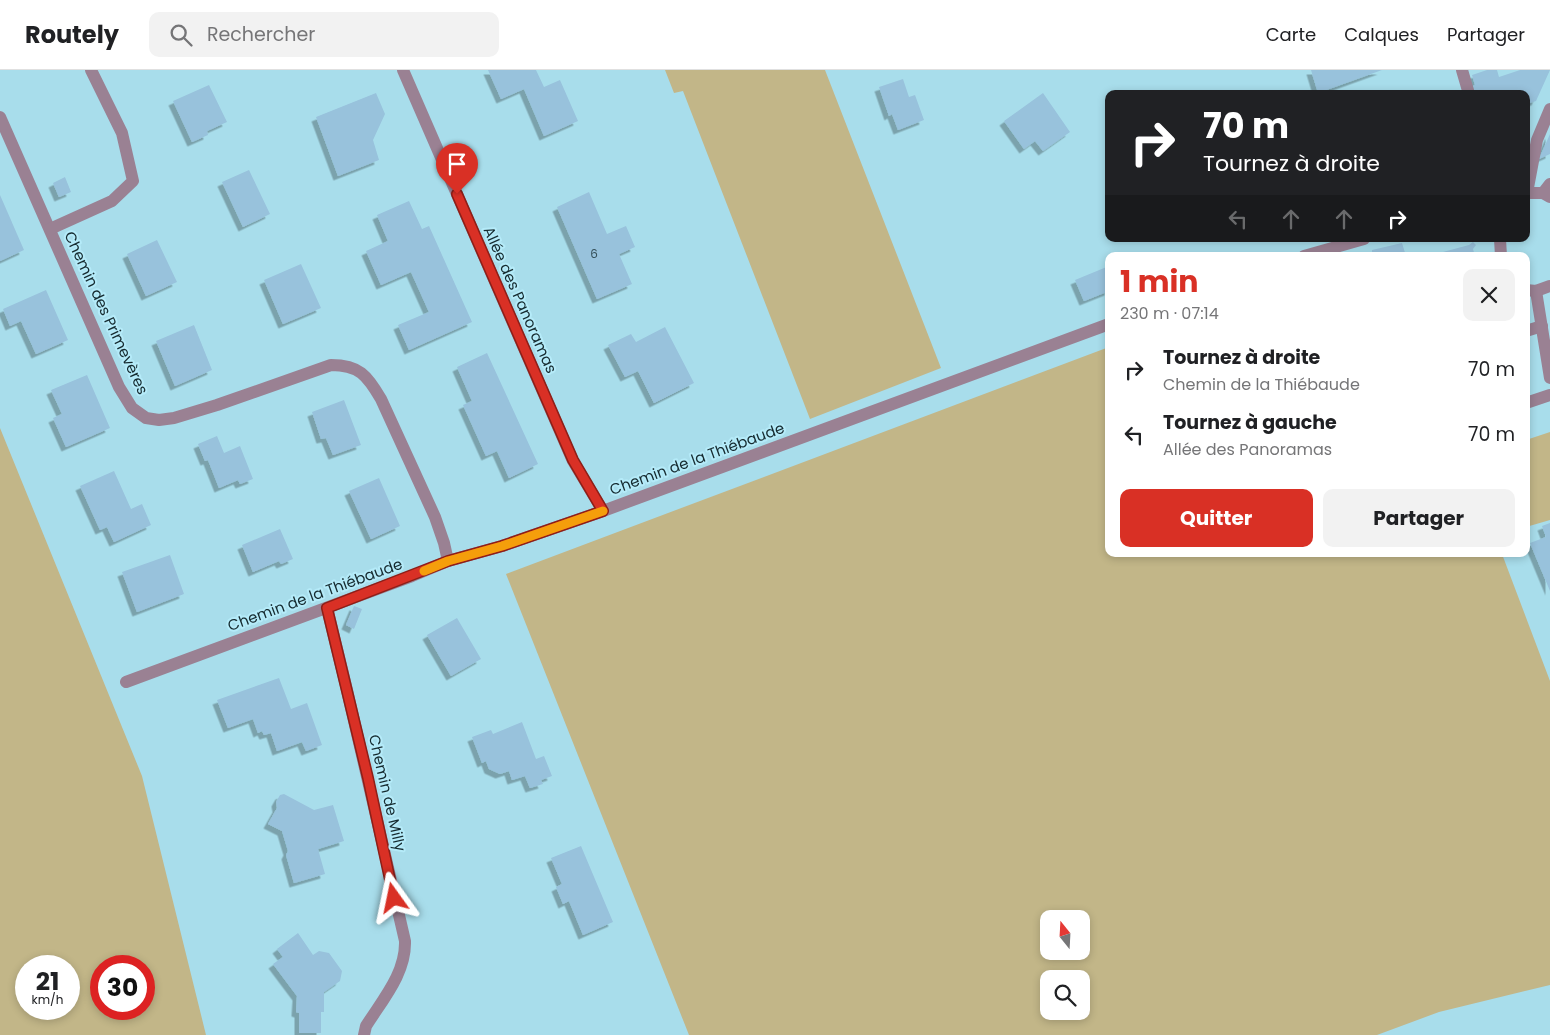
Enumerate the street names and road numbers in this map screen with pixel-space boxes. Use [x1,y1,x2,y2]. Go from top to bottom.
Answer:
street label: Allée des Panoramas [479,223,562,377]
street label: Chemin des Primevères [59,228,154,398]
street label: Chemin de la Thiébaude [607,417,787,500]
street label: Chemin de la Thiébaude [225,553,405,636]
street label: Chemin de Milly [364,732,411,854]

